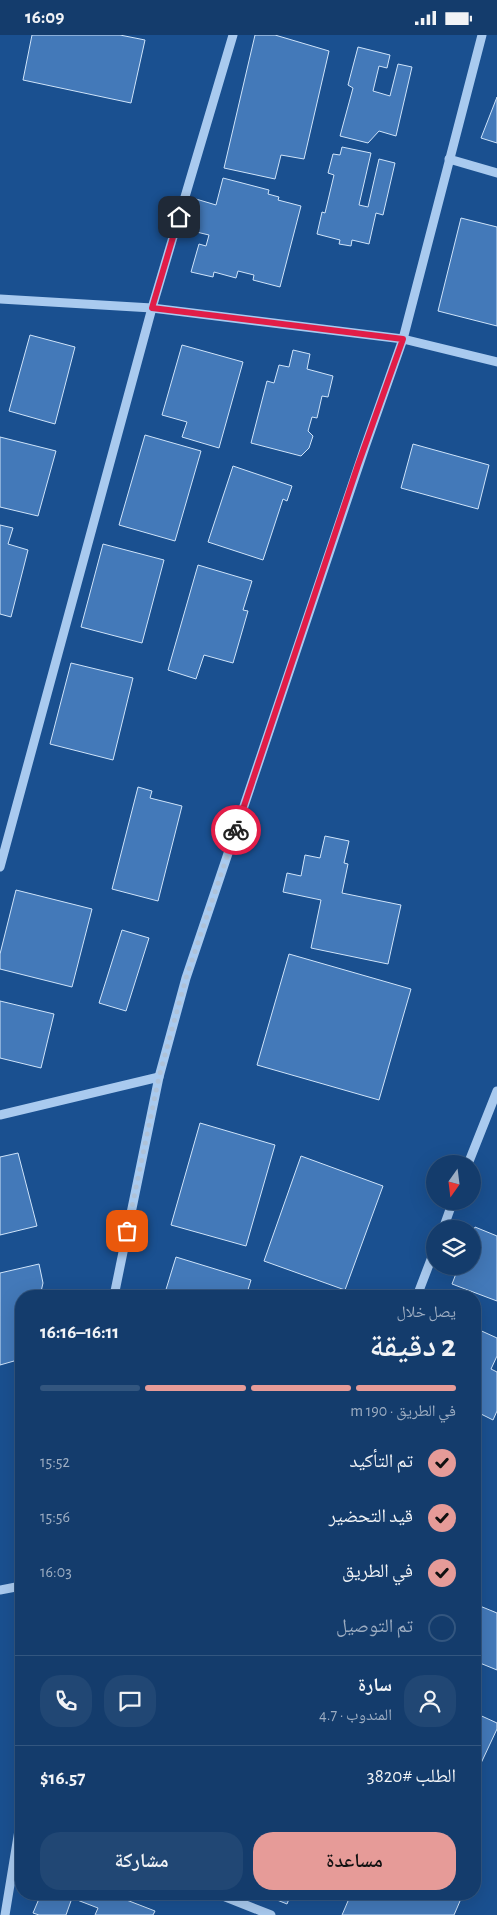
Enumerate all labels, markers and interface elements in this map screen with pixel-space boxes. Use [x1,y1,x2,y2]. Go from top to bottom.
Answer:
text: 16:09 [25,8,64,27]
pin [158,196,200,238]
icon: home [165,203,193,231]
courier [211,805,261,855]
icon: bike [222,816,250,844]
north arrow [426,1155,481,1210]
map controls [426,1155,481,1275]
pin [106,1210,148,1252]
icon: bag [113,1217,141,1245]
button: layers [426,1220,481,1275]
text: يصل خلال [397,1304,456,1320]
text: 16:11–16:16 [40,1323,119,1342]
text: 2 دقيقة [370,1330,456,1362]
text: في الطريق · 190 m [350,1403,456,1419]
icon: check [428,1449,456,1477]
text: تم التأكيد [349,1452,413,1471]
text: 15:52 [40,1454,70,1470]
icon: check [428,1504,456,1532]
text: قيد التحضير [329,1507,413,1526]
text: 15:56 [40,1509,70,1525]
icon: check [428,1559,456,1587]
text: في الطريق [342,1562,413,1581]
text: 16:03 [40,1564,72,1580]
text: تم التوصيل [336,1617,413,1636]
button: phone [40,1675,92,1727]
button: chat [104,1675,156,1727]
button: person [404,1675,456,1727]
text: سارة [358,1676,392,1695]
text: المندوب · 4.7 [319,1707,392,1723]
text: الطلب #3820 [367,1767,456,1786]
text: $16.57 [40,1769,85,1788]
button: مشاركة [40,1832,243,1890]
button: مساعدة [253,1832,456,1890]

